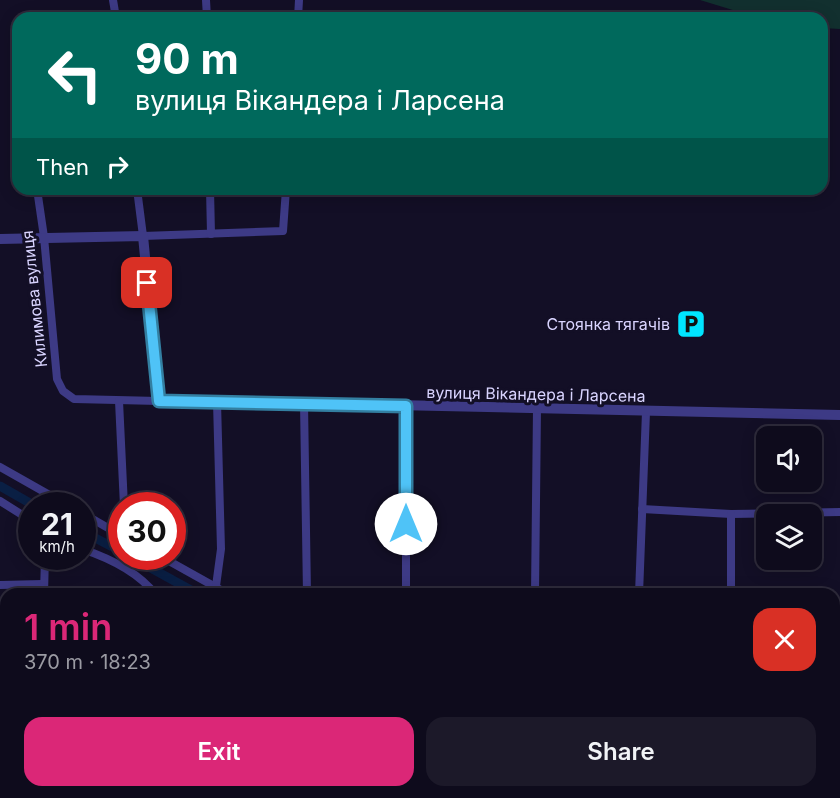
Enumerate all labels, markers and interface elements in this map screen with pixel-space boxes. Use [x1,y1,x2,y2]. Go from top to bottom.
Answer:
text: 90 m [135,33,239,84]
icon: left [36,36,114,114]
text: вулиця Вікандера і Ларсена [135,84,505,117]
icon: right [101,150,134,183]
text: Then [36,154,89,180]
street label: Килимова вулиця [17,229,51,369]
pin [121,257,172,308]
icon: arrive [130,266,163,299]
parking icon: Стоянка тягачів [675,308,707,340]
place label: Стоянка тягачів [547,314,670,334]
street label: вулиця Вікандера і Ларсена [426,382,646,406]
map controls [756,426,822,570]
button: sound [756,426,822,492]
speed limit sign: 30 [108,492,186,570]
position arrow [374,492,438,556]
button: layers [756,504,822,570]
text: 21 [41,506,73,542]
text: km/h [39,537,75,556]
text: 1 min [24,605,112,649]
button: close [753,608,816,671]
text: 370 m · 18:23 [24,650,151,674]
button: Exit [24,717,414,786]
button: Share [426,717,816,786]

